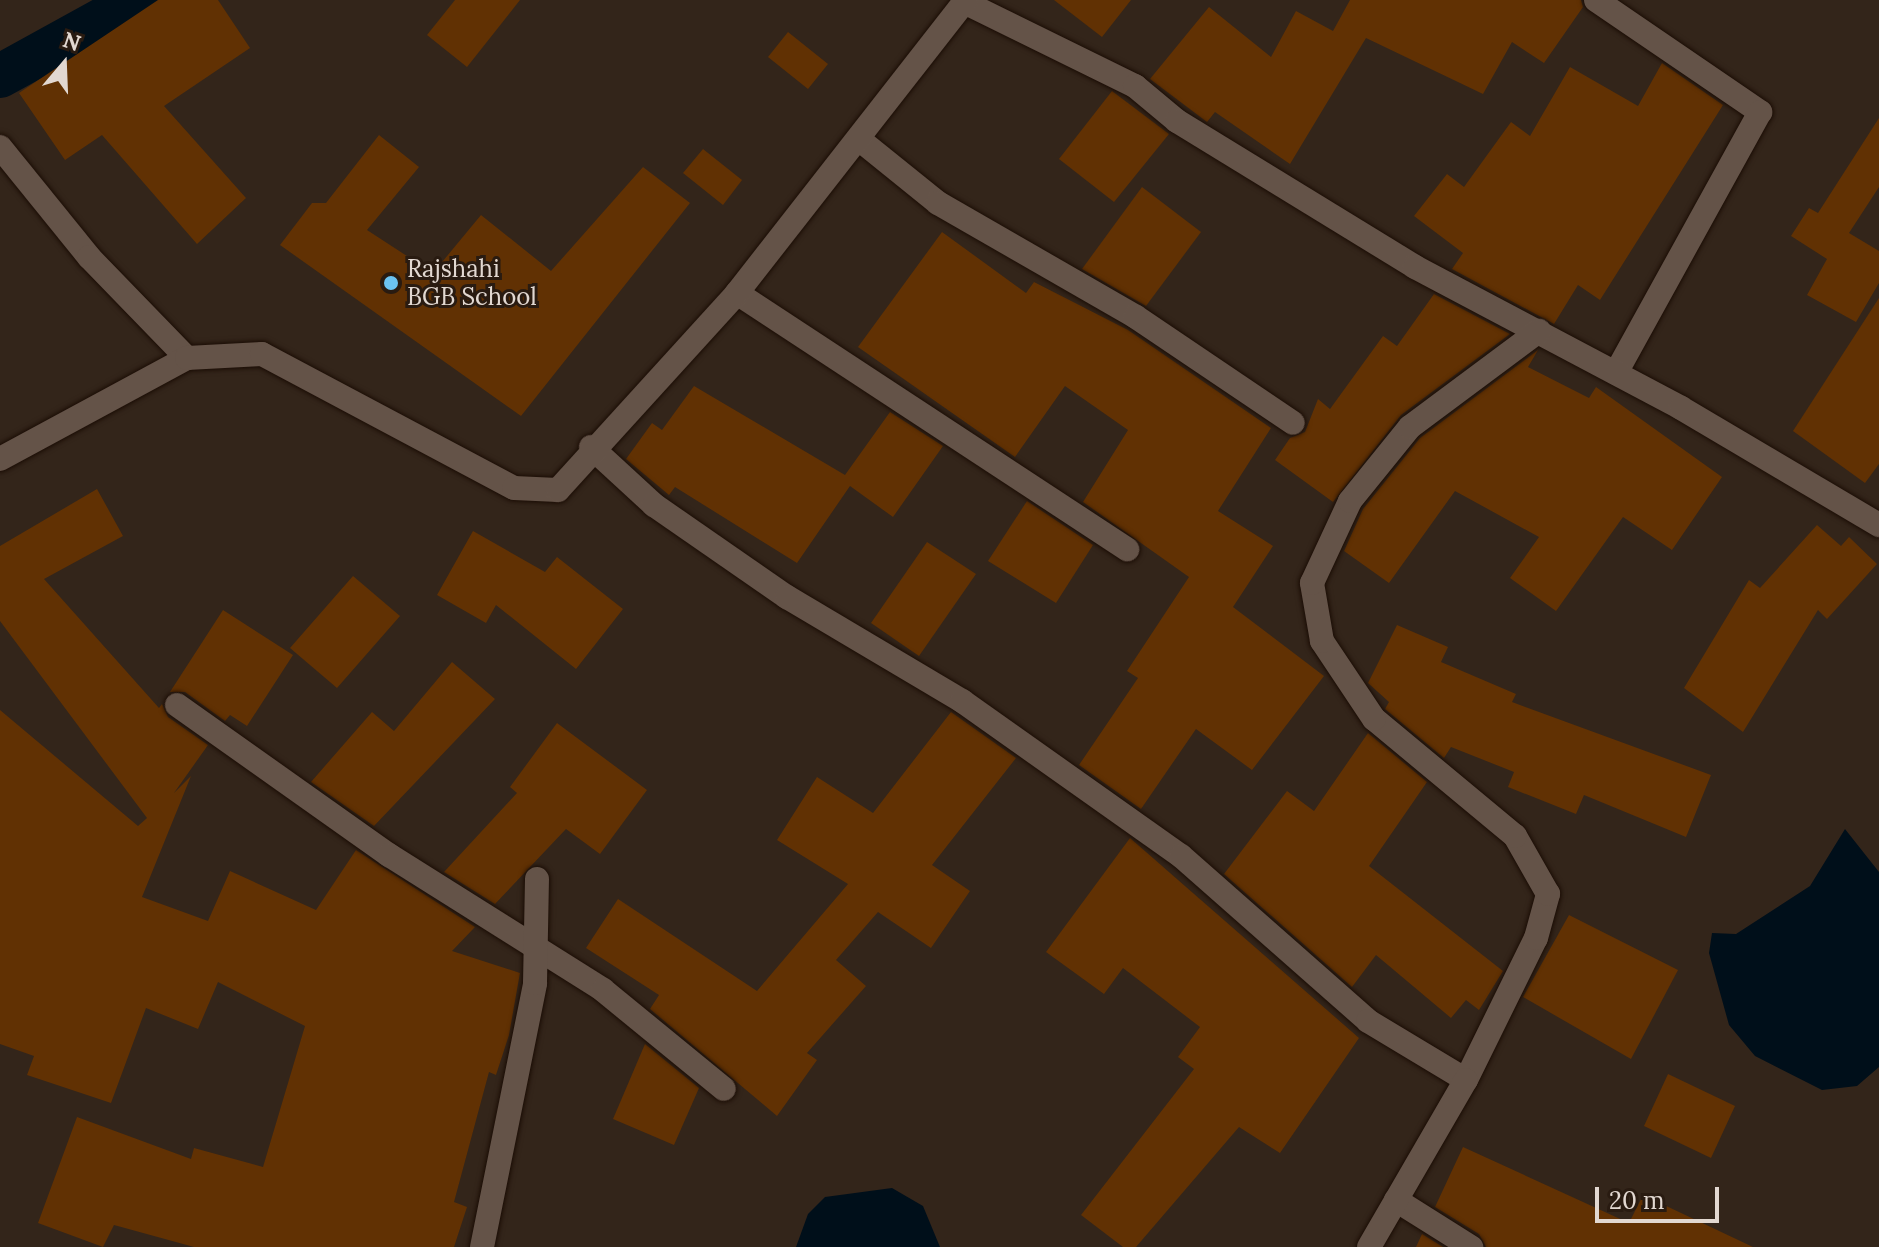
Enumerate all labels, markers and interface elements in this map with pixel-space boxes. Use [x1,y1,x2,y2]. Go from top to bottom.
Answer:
north arrow [24,24,104,104]
text: N [59,25,84,57]
place label: Rajshahi BGB School [407,255,537,311]
marker: Rajshahi BGB School [382,274,400,292]
scale bar [1599,1171,1723,1221]
text: 20 m [1609,1185,1665,1216]

